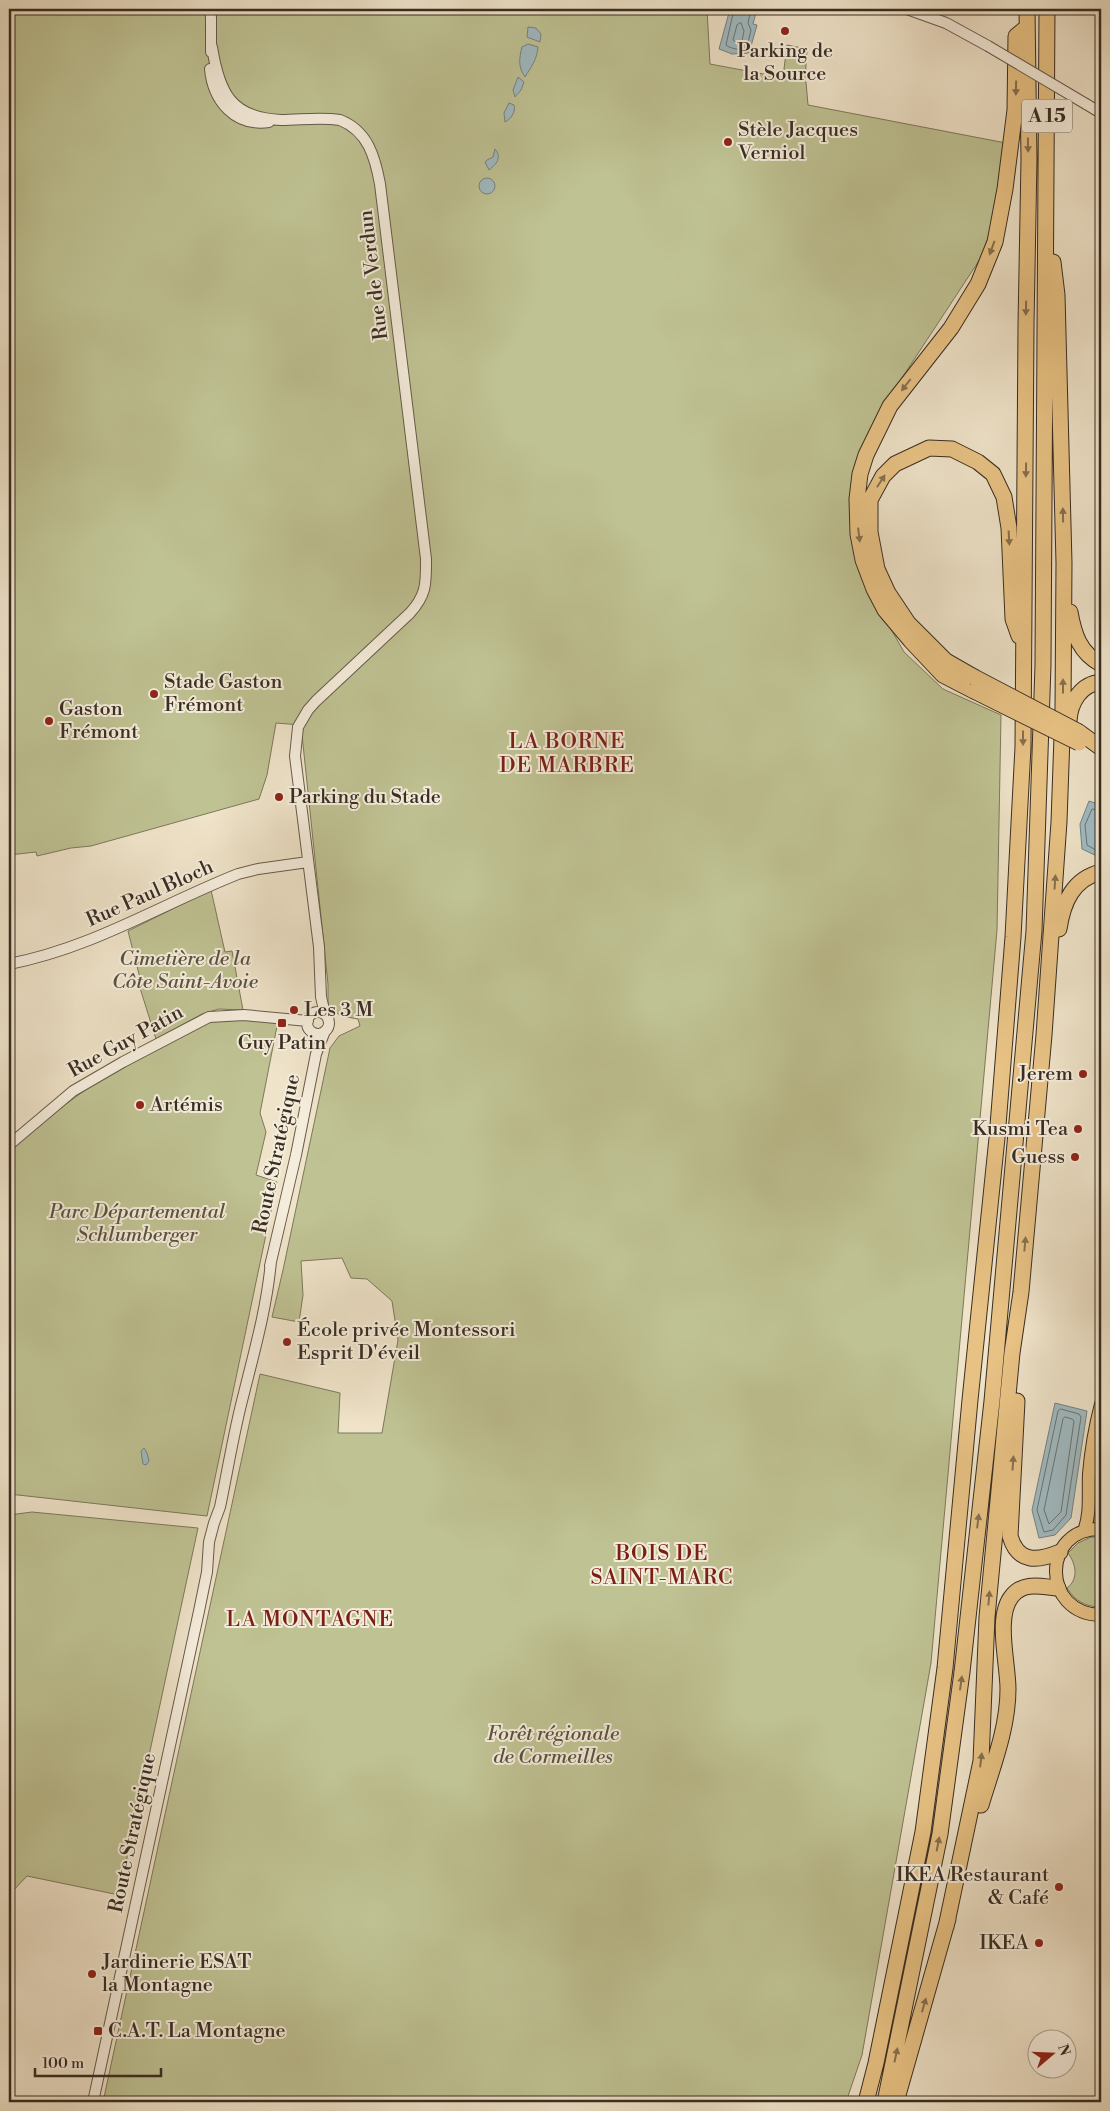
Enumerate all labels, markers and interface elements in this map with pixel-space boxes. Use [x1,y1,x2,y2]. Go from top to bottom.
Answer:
marker: Parking de la Source [779,25,791,37]
place label: Parking de la Source [737,39,833,87]
one-way arrow [1011,80,1019,96]
road number: A 15 [1022,100,1072,132]
place label: Stèle Jacques Verniol [737,118,858,166]
marker: Stèle Jacques Verniol [722,136,734,148]
one-way arrow [1024,138,1032,154]
street label: Rue de Verdun [354,208,394,341]
one-way arrow [988,241,996,256]
one-way arrow [1022,300,1030,316]
one-way arrow [901,378,912,391]
one-way arrow [1022,463,1030,479]
one-way arrow [877,474,886,487]
one-way arrow [1058,506,1066,522]
one-way arrow [855,527,863,543]
one-way arrow [1005,530,1013,546]
place label: Stade Gaston Frémont [164,670,282,718]
one-way arrow [1059,678,1067,694]
marker: Stade Gaston Frémont [148,688,160,700]
place label: Gaston Frémont [59,697,138,745]
marker: Gaston Frémont [43,715,55,727]
district label: LA BORNE DE MARBRE [499,729,635,779]
one-way arrow [1019,730,1027,746]
place label: Parking du Stade [289,785,441,810]
marker: Parking du Stade [273,791,285,803]
street label: Rue Paul Bloch [82,855,218,933]
one-way arrow [1051,873,1059,889]
park label: Cimetière de la Côte Saint-Avoie [112,947,259,995]
place label: Les 3 M [304,998,373,1023]
street label: Rue Guy Patin [64,1000,188,1084]
marker: Les 3 M [288,1004,300,1016]
marker: Guy Patin [276,1017,288,1029]
place label: Guy Patin [238,1031,326,1056]
place label: Jerem [1017,1062,1073,1087]
marker: Jerem [1077,1068,1089,1080]
street label: Route Stratégique [248,1072,306,1236]
place label: Artémis [149,1093,223,1118]
marker: Artémis [134,1099,146,1111]
place label: Kusmi Tea [972,1117,1069,1142]
marker: Kusmi Tea [1072,1123,1084,1135]
place label: Guess [1011,1145,1065,1170]
marker: Guess [1069,1151,1081,1163]
park label: Parc Départemental Schlumberger [48,1200,226,1248]
one-way arrow [1021,1236,1029,1252]
place label: École privée Montessori Esprit D'éveil [297,1317,516,1366]
marker: École privée Montessori Esprit D'éveil [281,1336,293,1348]
one-way arrow [1010,1455,1018,1471]
one-way arrow [974,1513,982,1529]
district label: BOIS DE SAINT-MARC [591,1541,733,1591]
one-way arrow [985,1589,993,1605]
district label: LA MONTAGNE [226,1607,394,1633]
one-way arrow [957,1675,965,1691]
park label: Forêt régionale de Cormeilles [487,1722,620,1770]
street label: Route Stratégique [104,1751,162,1915]
one-way arrow [977,1752,985,1768]
one-way arrow [934,1836,942,1851]
place label: IKEA Restaurant & Café [896,1863,1049,1911]
marker: IKEA Restaurant & Café [1053,1881,1065,1893]
place label: IKEA [979,1931,1030,1956]
marker: IKEA [1033,1937,1045,1949]
place label: Jardinerie ESAT la Montagne [101,1950,251,1998]
marker: Jardinerie ESAT la Montagne [86,1968,98,1980]
one-way arrow [920,1997,928,2012]
place label: C.A.T. La Montagne [108,2019,286,2044]
marker: C.A.T. La Montagne [92,2025,104,2037]
north arrow [1028,2028,1078,2078]
text: N [1053,2042,1074,2058]
scale bar [35,2046,161,2078]
one-way arrow [892,2047,900,2062]
text: 100 m [42,2054,84,2073]

